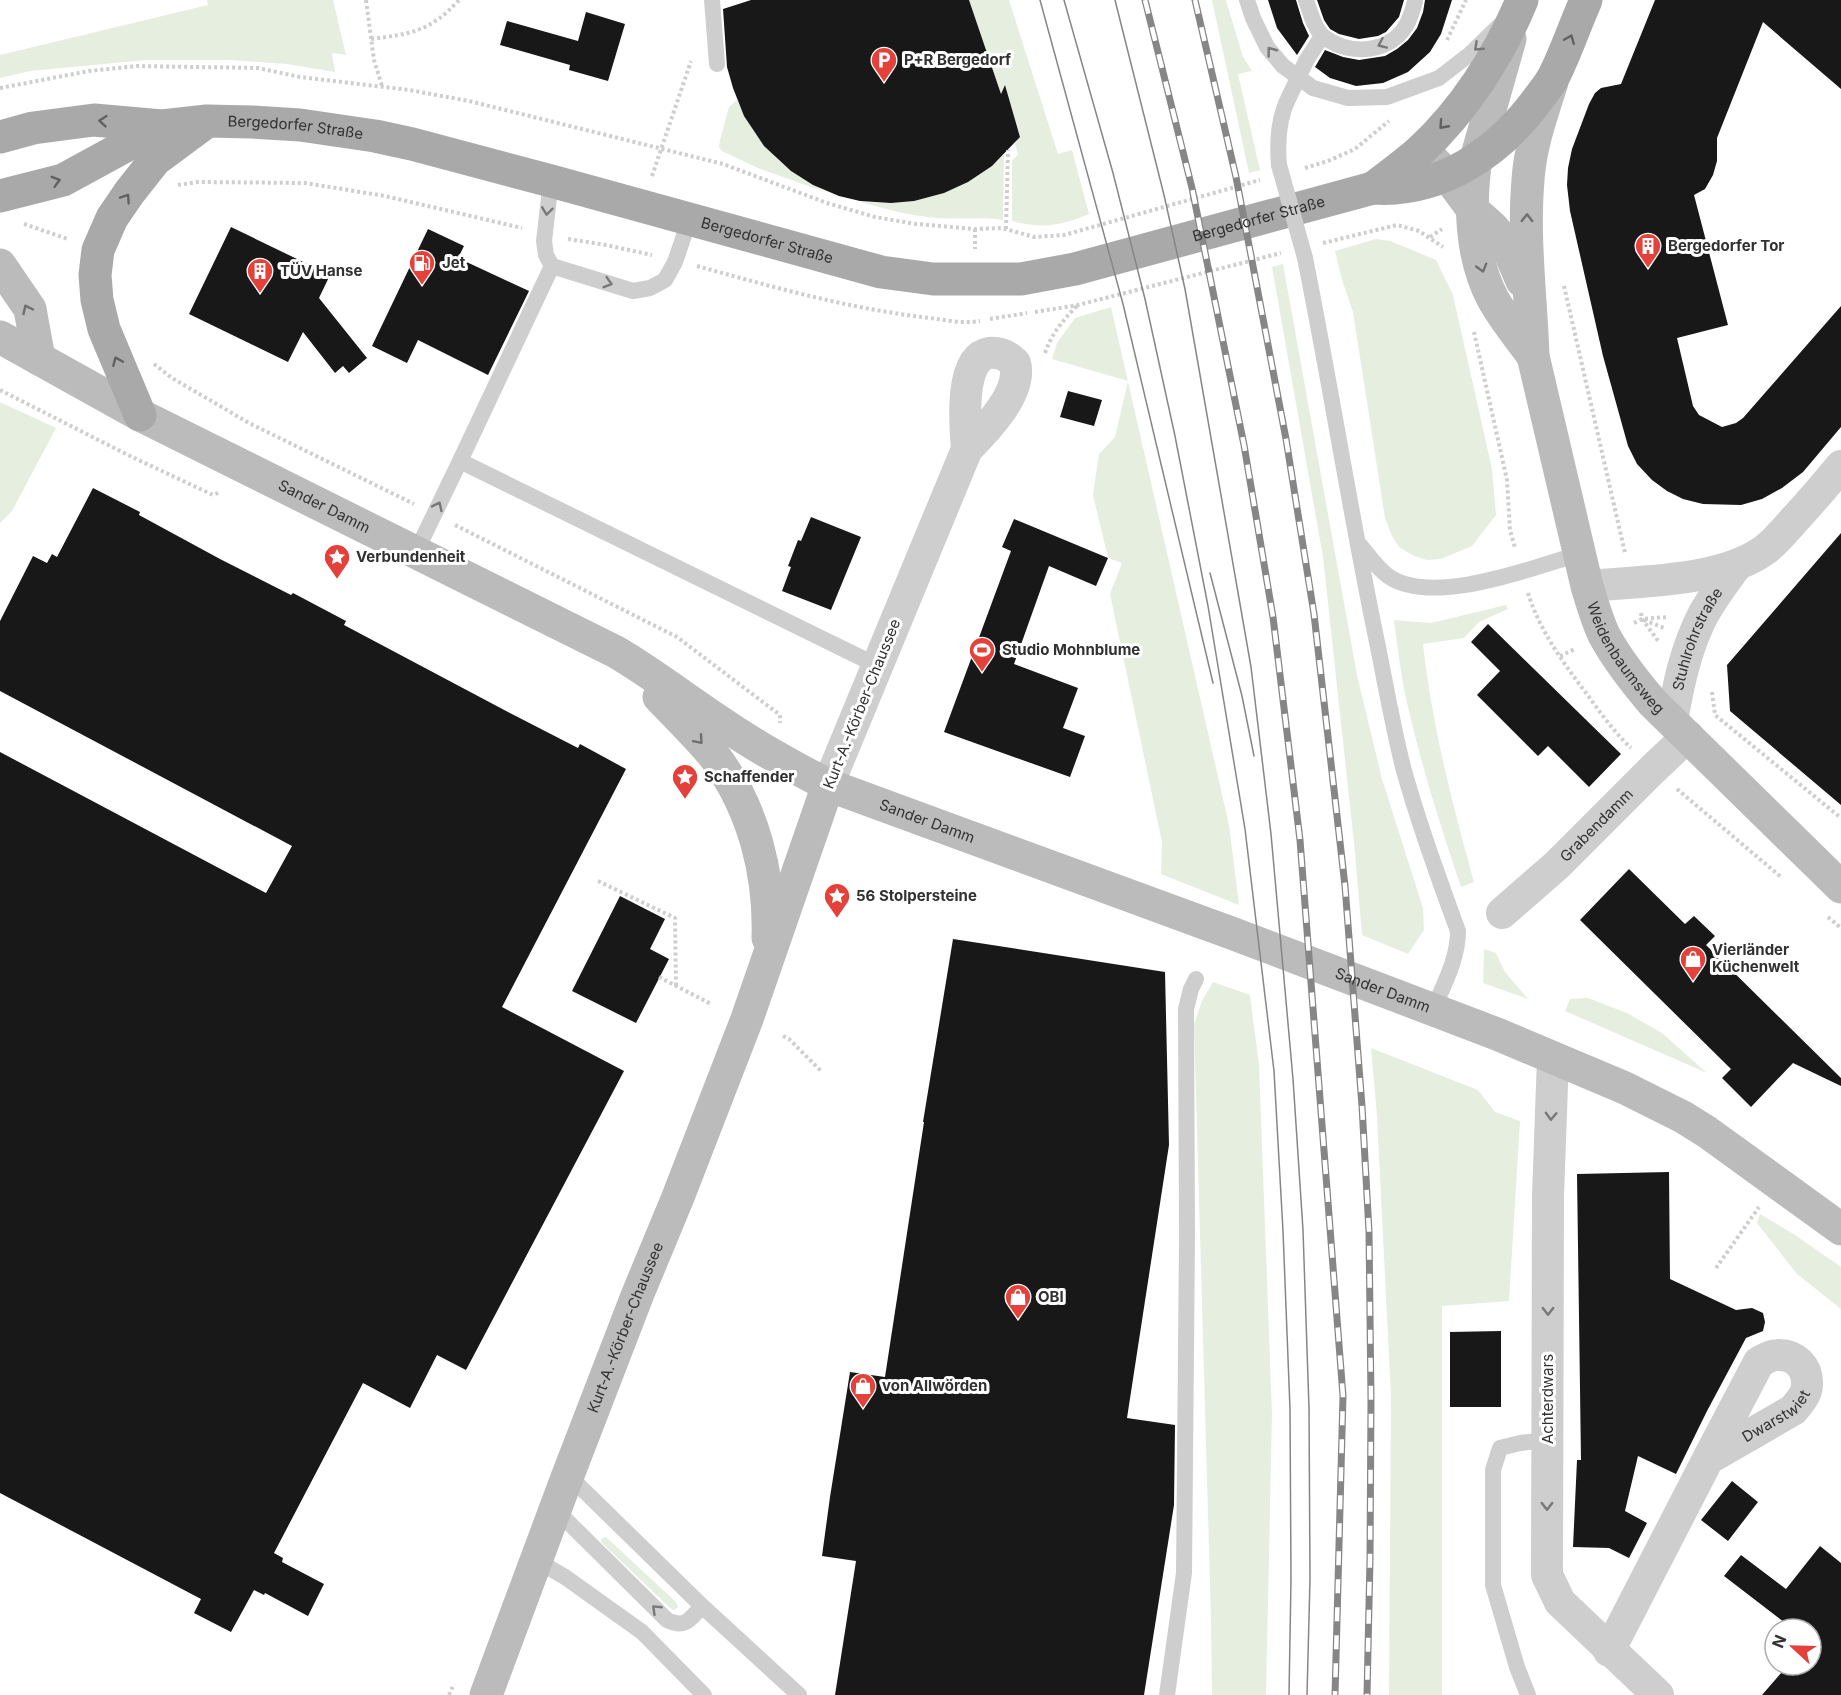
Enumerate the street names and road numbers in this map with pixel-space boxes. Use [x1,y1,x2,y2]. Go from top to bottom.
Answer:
street label: Bergedorfer Straße [227,111,365,143]
street label: Bergedorfer Straße [1190,192,1327,246]
street label: Bergedorfer Straße [699,213,835,267]
street label: Sander Damm [275,475,374,537]
street label: Stuhlrohrstraße [1668,584,1726,692]
street label: Weidenbaumsweg [1583,599,1669,718]
street label: Kurt-A.-Körber-Chaussee [819,616,904,792]
street label: Grabendamm [1556,784,1637,866]
street label: Sander Damm [877,795,978,847]
street label: Sander Damm [1333,963,1433,1017]
street label: Kurt-A.-Körber-Chaussee [583,1239,667,1415]
street label: Achterdwars [1538,1354,1557,1444]
street label: Dwarstwiet [1739,1387,1814,1446]

